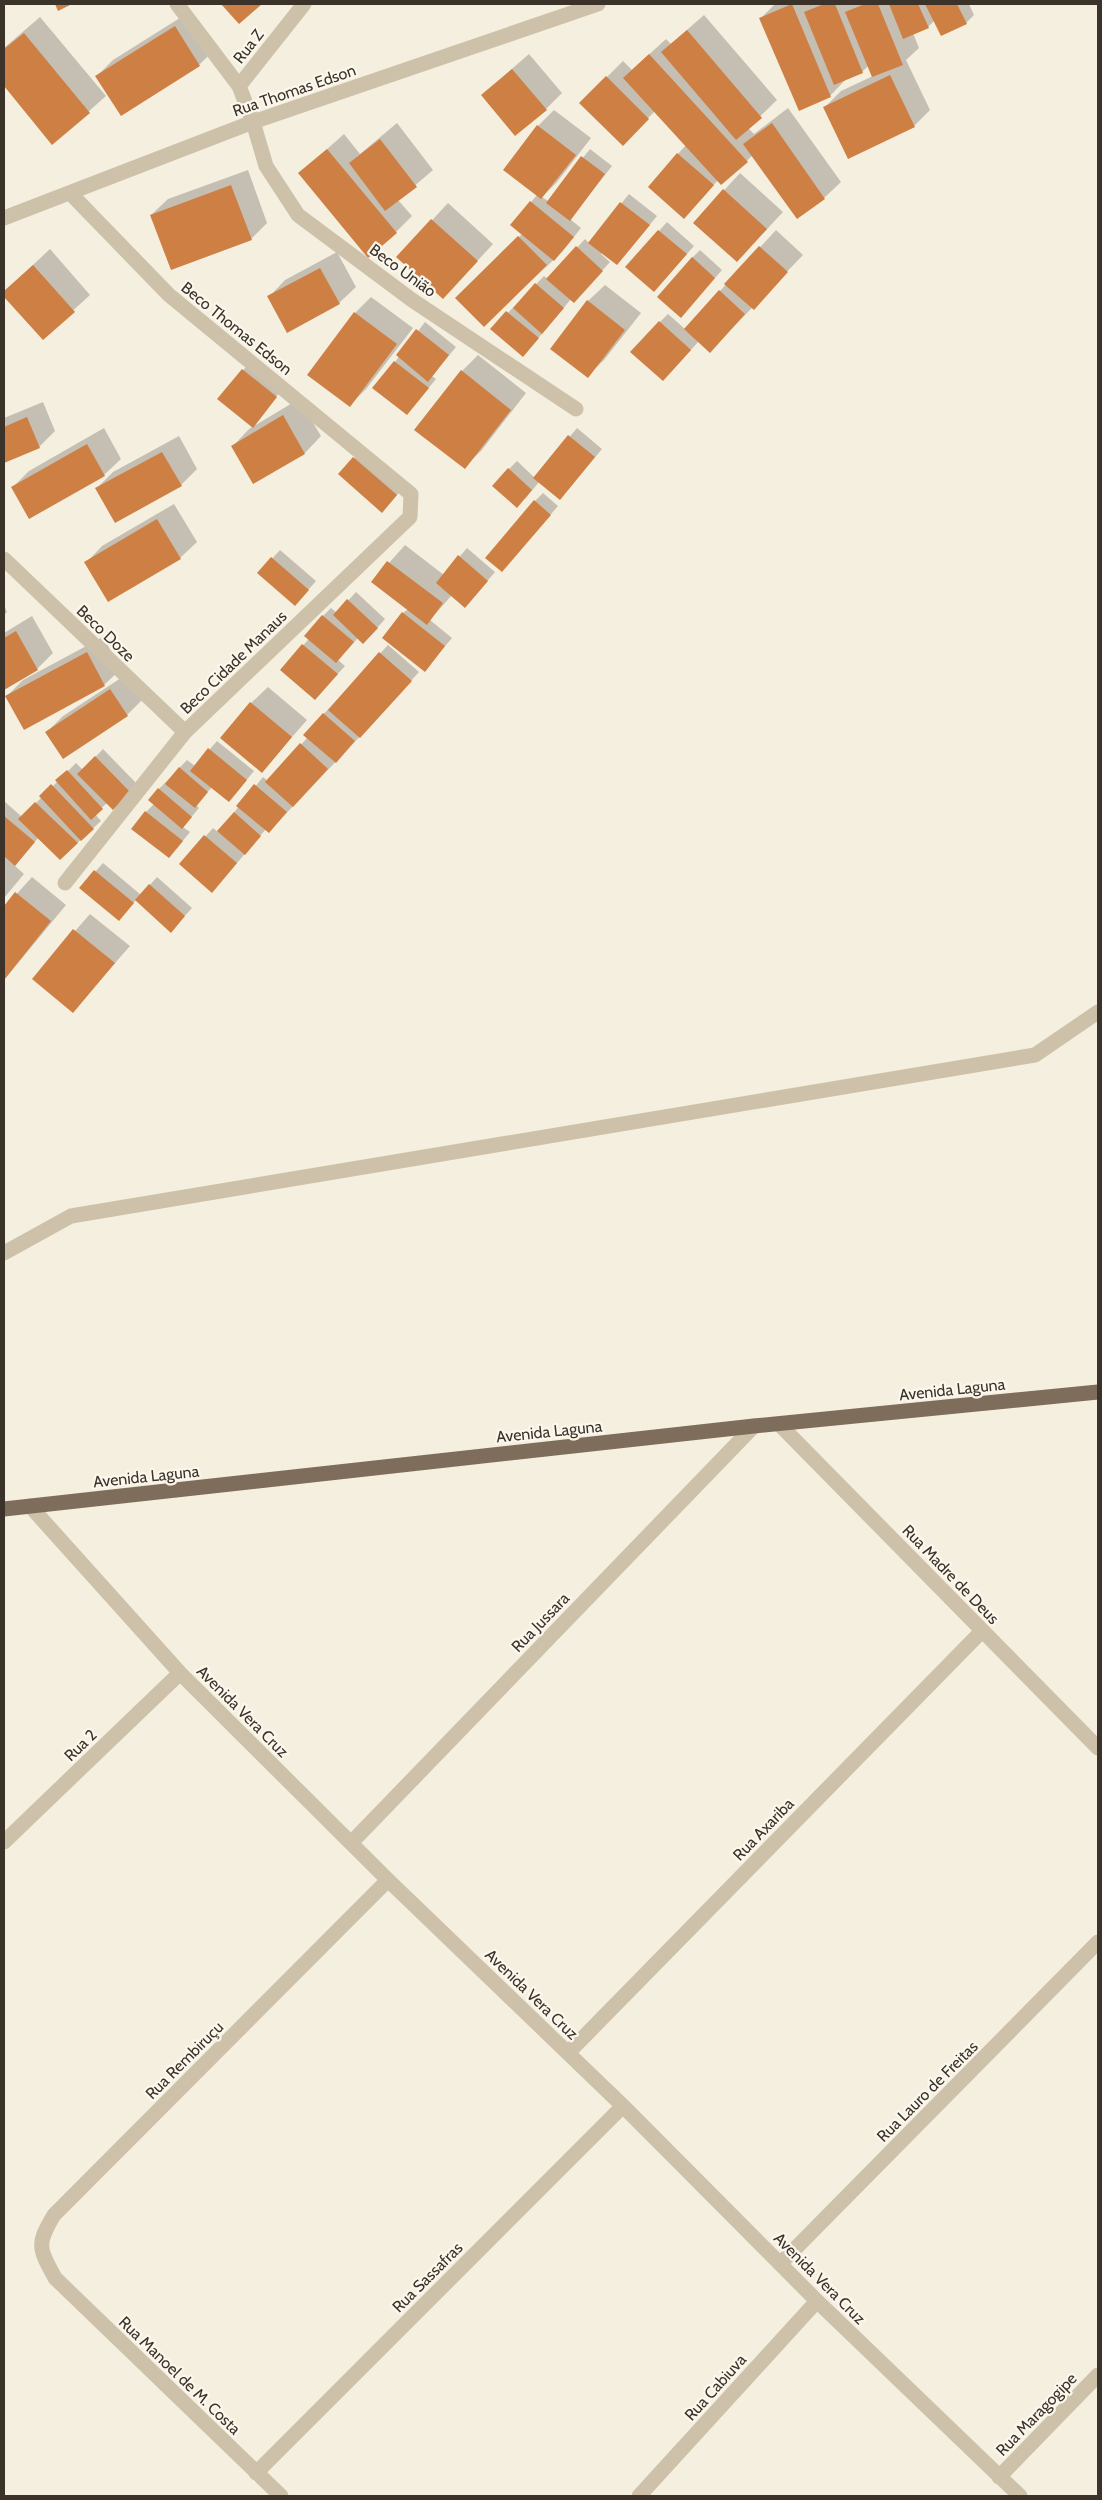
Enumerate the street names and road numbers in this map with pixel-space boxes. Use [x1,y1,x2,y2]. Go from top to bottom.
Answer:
street label: Rua Z [229,25,268,67]
street label: Rua Thomas Edson [230,61,358,120]
street label: Beco União [366,240,440,301]
street label: Beco Thomas Edson [177,278,296,379]
street label: Beco Doze [73,601,139,666]
street label: Beco Cidade Manaus [176,606,291,718]
street label: Avenida Laguna [898,1374,1006,1405]
street label: Avenida Laguna [495,1416,603,1447]
street label: Avenida Laguna [92,1461,200,1492]
street label: Rua Madre de Deus [898,1521,1003,1628]
street label: Rua Jussara [507,1589,573,1656]
street label: Avenida Vera Cruz [193,1662,293,1761]
street label: Rua 2 [60,1725,100,1765]
street label: Rua Axariba [729,1794,798,1864]
street label: Avenida Vera Cruz [481,1945,582,2044]
street label: Rua Rembiruçu [142,2018,227,2103]
street label: Rua Lauro de Freitas [873,2037,982,2146]
street label: Avenida Vera Cruz [770,2229,870,2328]
street label: Rua Sassafras [388,2238,467,2316]
street label: Rua Manoel de M. Costa [115,2312,245,2439]
street label: Rua Cabiuva [681,2350,750,2424]
street label: Rua Maragogipe [992,2369,1081,2460]

